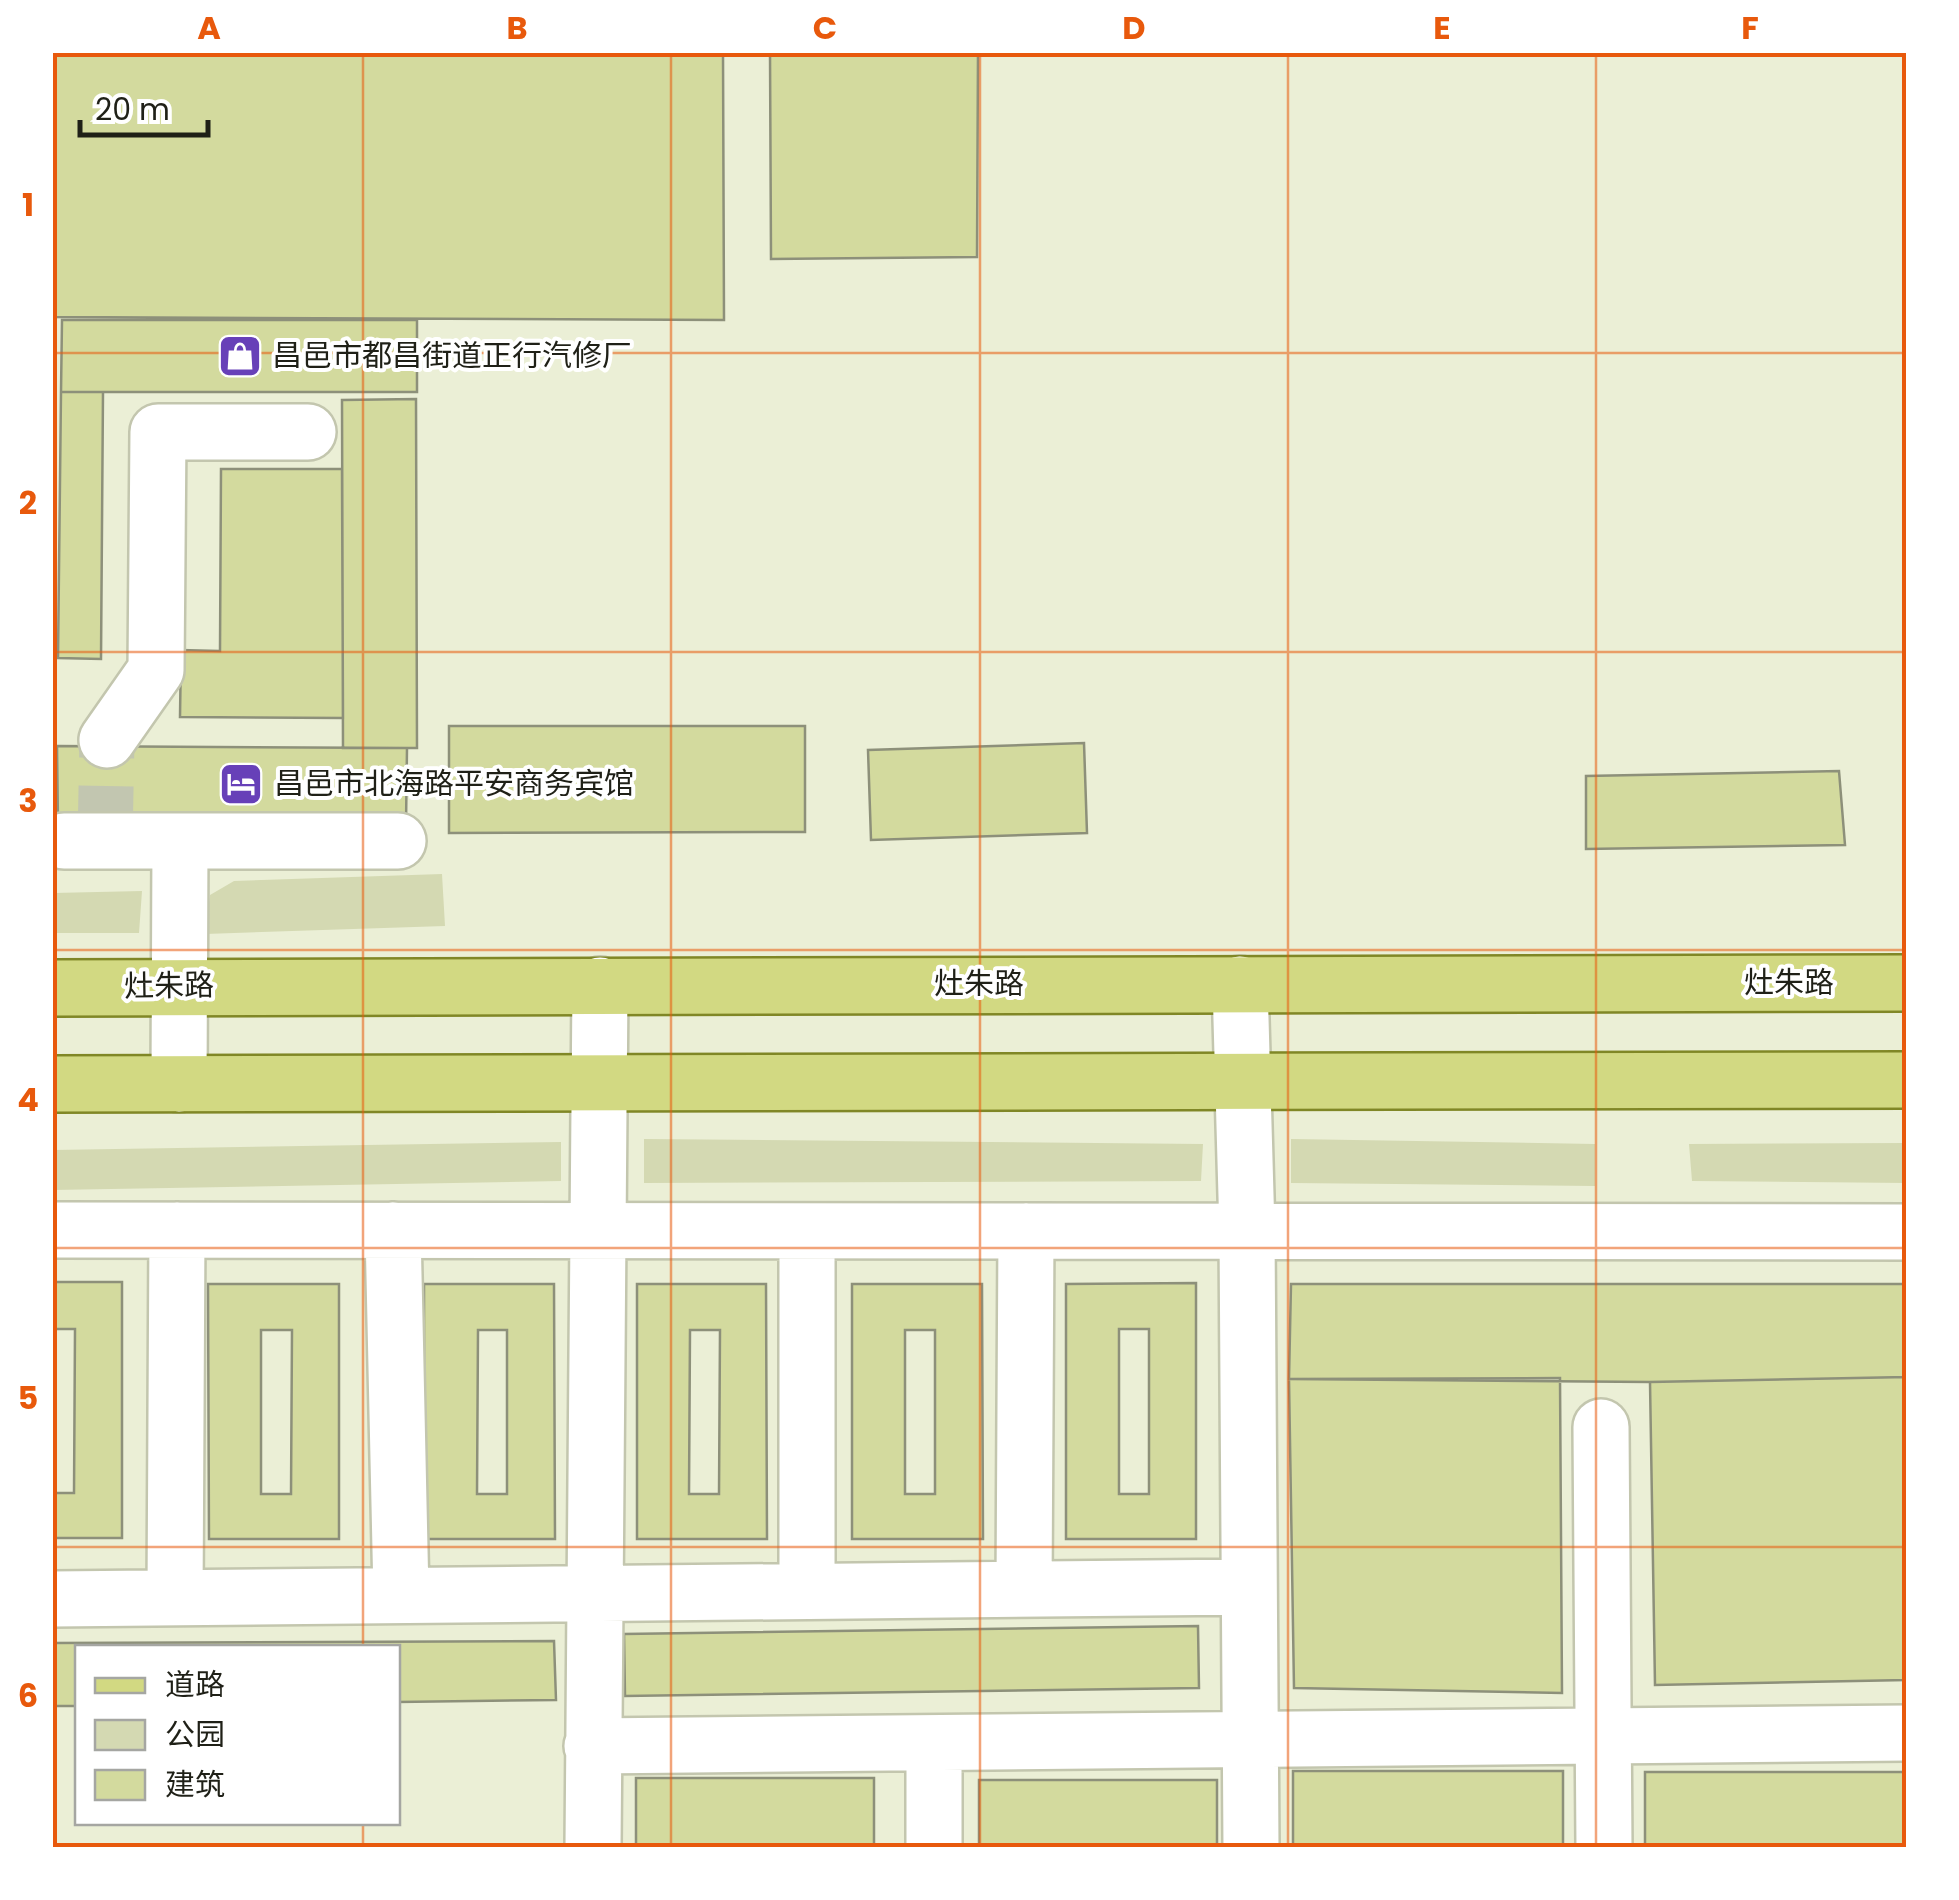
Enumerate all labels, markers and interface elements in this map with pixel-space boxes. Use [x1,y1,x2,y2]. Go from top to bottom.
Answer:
text: A [197,5,221,50]
text: B [506,5,528,50]
text: C [813,5,837,50]
text: D [1122,5,1146,50]
text: E [1433,5,1451,50]
text: F [1741,5,1759,50]
scale bar [80,75,208,137]
text: 20 m [95,88,170,131]
text: 1 [22,182,34,227]
shop icon: 昌邑市都昌街道正行汽修厂 [217,333,263,379]
place label: 昌邑市都昌街道正行汽修厂 [272,334,632,377]
text: 2 [19,480,37,525]
hotel icon: 昌邑市北海路平安商务宾馆 [218,761,264,807]
place label: 昌邑市北海路平安商务宾馆 [274,762,634,805]
text: 3 [18,778,38,823]
street label: 灶朱路 [1744,961,1834,1004]
street label: 灶朱路 [934,962,1024,1005]
street label: 灶朱路 [124,963,214,1008]
text: 4 [17,1077,39,1122]
text: 5 [18,1375,38,1420]
legend [75,1645,400,1825]
text: 道路 [165,1663,225,1706]
text: 6 [18,1673,38,1718]
text: 公园 [165,1713,225,1756]
text: 建筑 [165,1763,225,1806]

